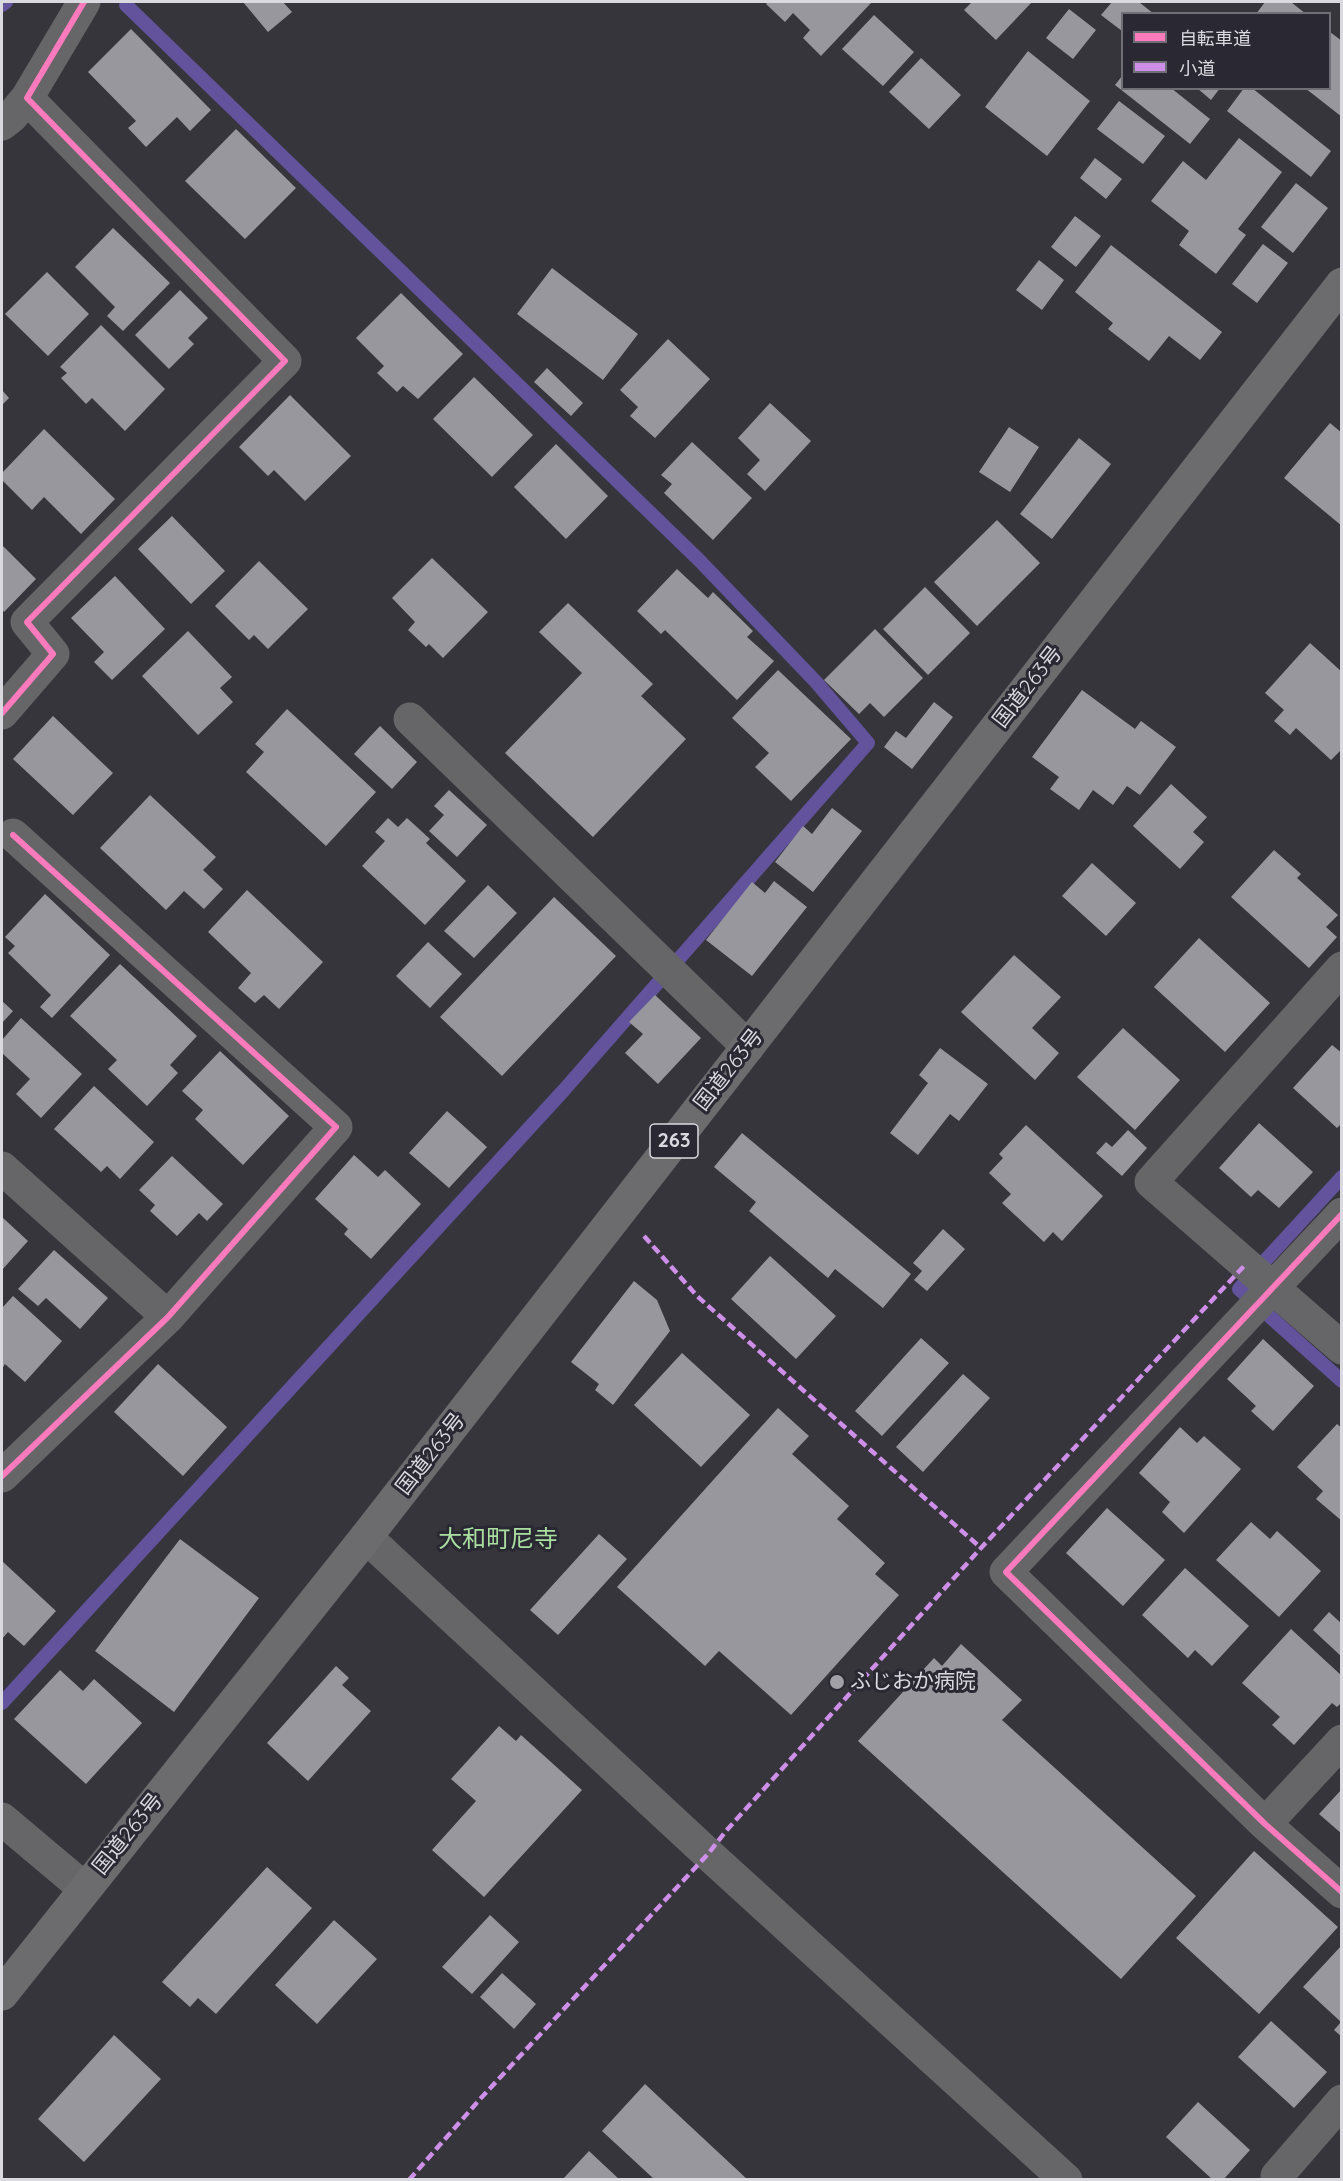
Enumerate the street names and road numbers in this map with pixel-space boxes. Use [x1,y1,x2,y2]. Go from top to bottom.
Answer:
street label: 国道263号 [988,641,1068,733]
street label: 国道263号 [689,1024,769,1116]
road number: 263 [650,1124,698,1158]
street label: 国道263号 [391,1408,471,1500]
street label: 国道263号 [88,1788,168,1880]

